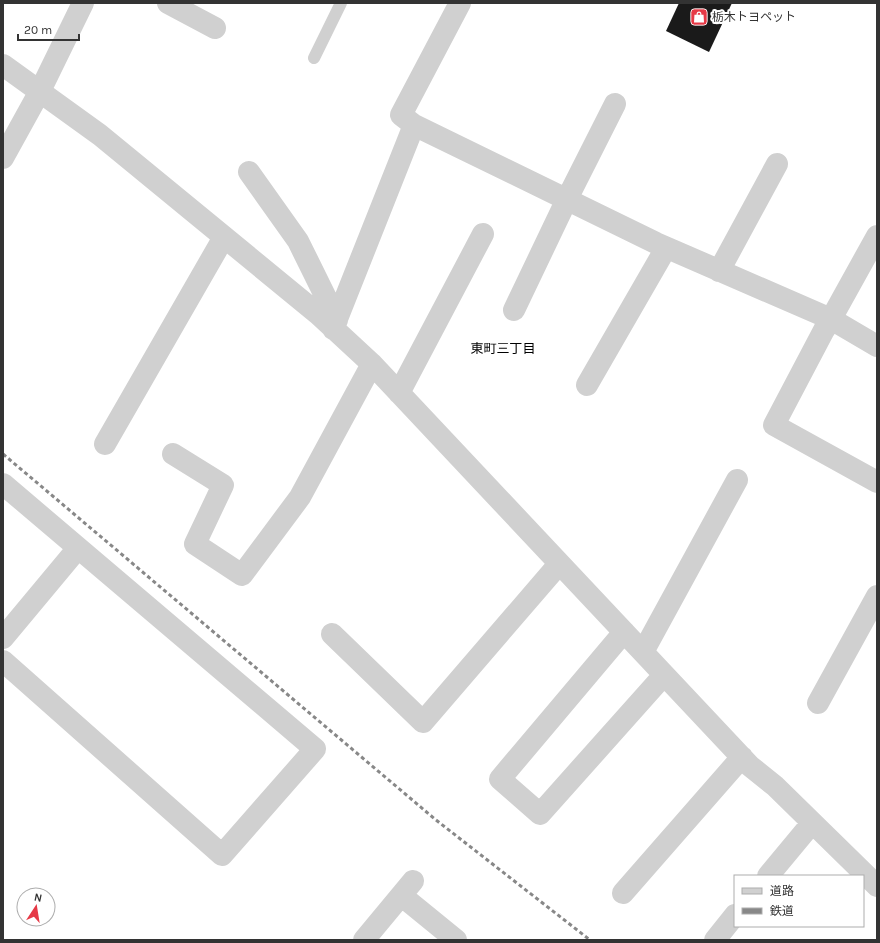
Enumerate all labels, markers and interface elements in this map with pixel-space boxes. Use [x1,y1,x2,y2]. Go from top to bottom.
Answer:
shop icon: 栃木トヨペット [689,7,709,27]
place label: 栃木トヨペット [712,10,796,24]
scale bar [18,16,79,42]
text: 20 m [24,23,52,37]
district label: 東町三丁目 [470,341,536,356]
legend [734,875,864,927]
text: 道路 [770,884,794,898]
north arrow [16,887,56,927]
text: N [33,891,43,905]
text: 鉄道 [770,904,794,918]

